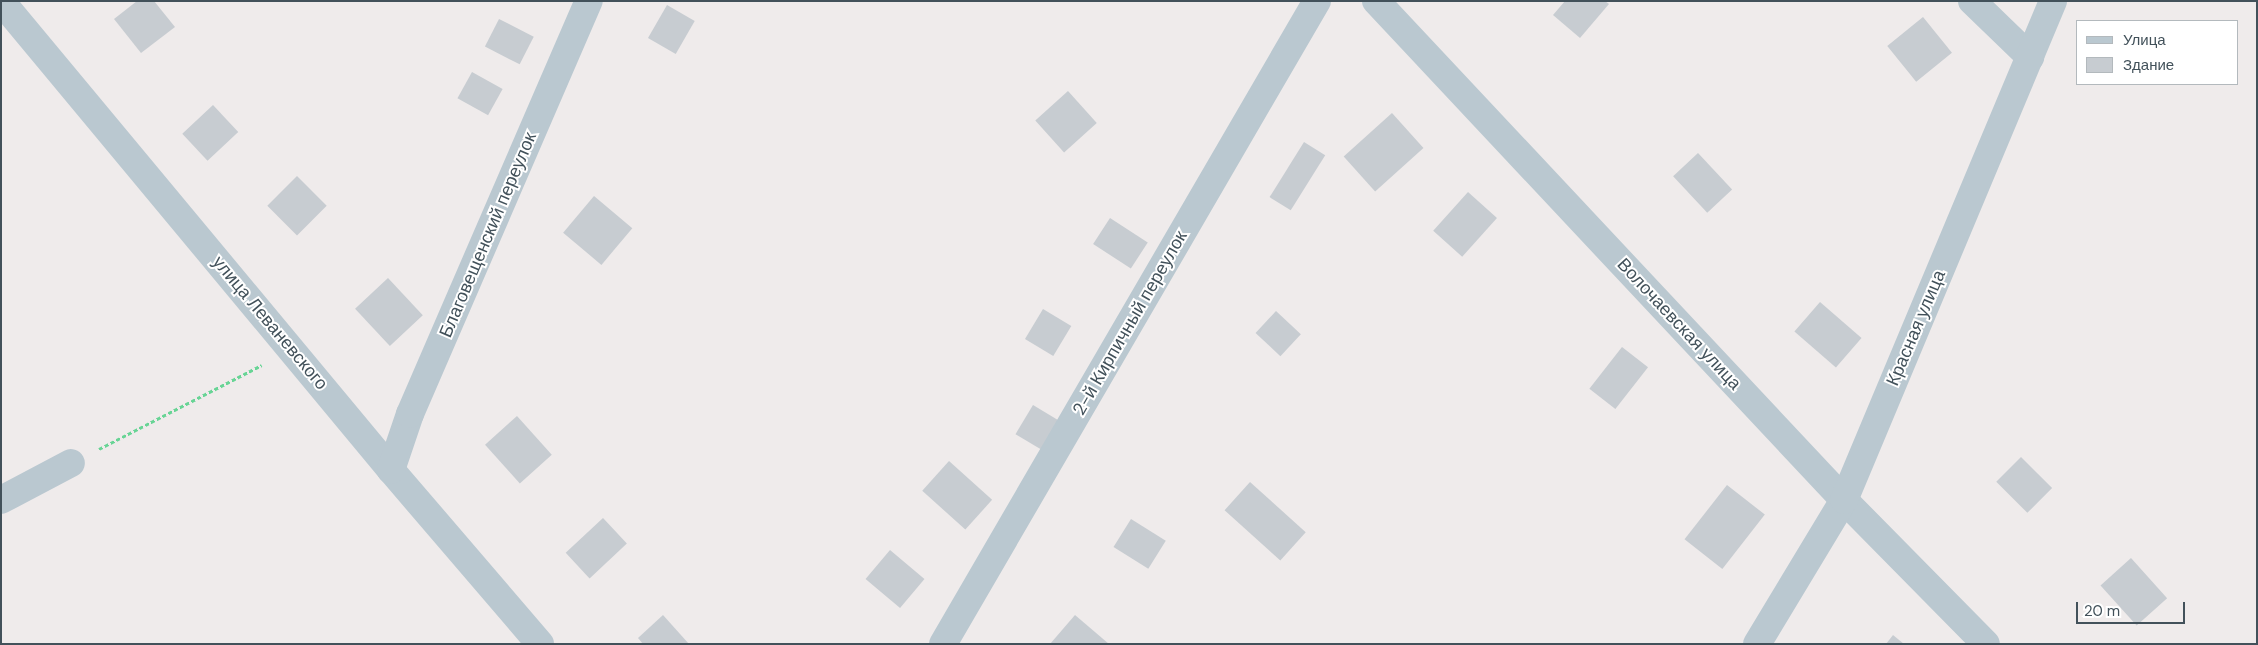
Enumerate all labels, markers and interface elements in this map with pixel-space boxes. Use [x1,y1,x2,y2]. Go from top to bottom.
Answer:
legend [2076,20,2238,85]
text: Улица [2123,30,2166,50]
text: Здание [2123,55,2174,75]
street label: Благовещенский переулок [435,129,541,341]
street label: 2-й Кирпичный переулок [1068,227,1192,419]
street label: улица Леваневского [208,252,332,394]
street label: Волочаевская улица [1612,254,1746,394]
street label: Красная улица [1882,267,1950,389]
scale bar [2078,592,2187,624]
text: 20 m [2084,601,2120,621]

